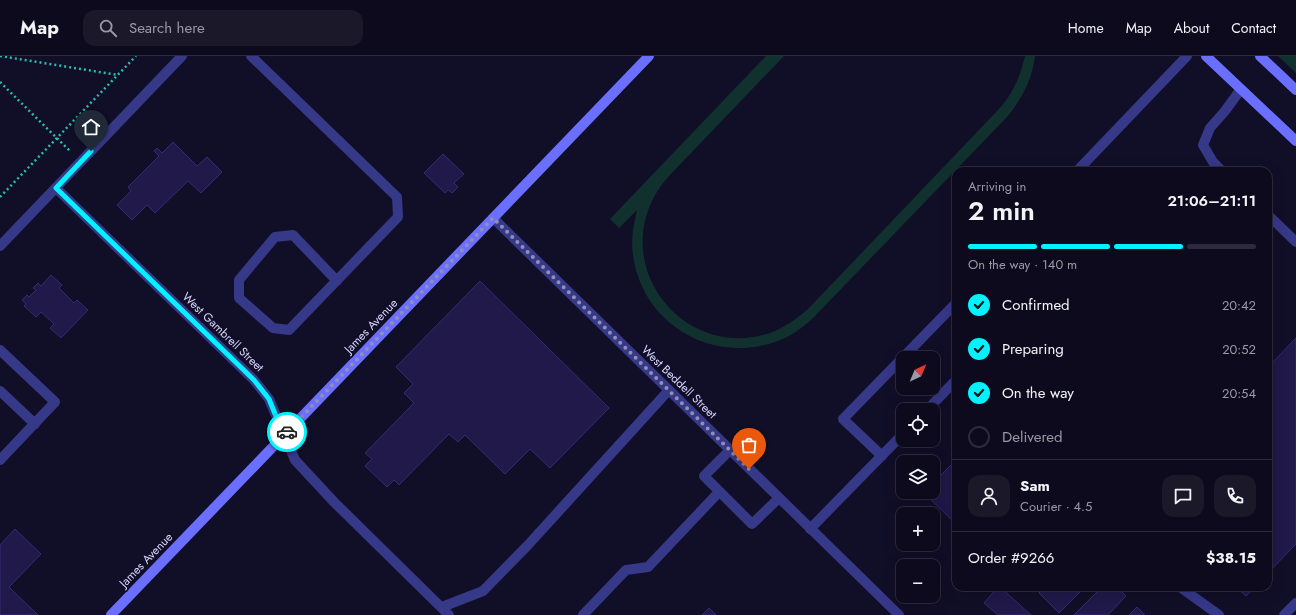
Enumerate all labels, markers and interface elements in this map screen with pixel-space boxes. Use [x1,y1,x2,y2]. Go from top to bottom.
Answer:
search box [83,10,363,46]
text: Map [20,14,59,41]
icon: search [97,17,119,39]
text: Search here [129,17,205,39]
text: Home [1068,18,1104,38]
text: Map [1126,18,1152,38]
text: About [1174,18,1209,38]
text: Contact [1231,18,1276,38]
pin [74,110,108,151]
icon: home [80,116,102,138]
text: Arriving in [968,177,1026,196]
text: 21:06–21:11 [1167,190,1256,212]
text: 2 min [968,192,1035,230]
text: On the way · 140 m [968,255,1077,274]
street label: West Gambrell Street [178,288,268,376]
icon: check [968,294,990,316]
text: Confirmed [1002,294,1070,316]
street label: James Avenue [339,295,402,359]
text: 20:42 [1222,296,1256,315]
icon: check [968,338,990,360]
text: Preparing [1002,338,1064,360]
text: 20:52 [1222,340,1256,359]
street label: West Beddell Street [637,341,721,423]
north arrow [896,351,940,395]
map controls [896,351,940,603]
icon: check [968,382,990,404]
text: On the way [1002,382,1074,404]
text: 20:54 [1222,384,1256,403]
button: locate [896,403,940,447]
courier [267,412,307,452]
icon: car [276,421,298,443]
text: Delivered [1002,426,1063,448]
pin [732,428,766,469]
icon: bag [738,434,760,456]
button: layers [896,455,940,499]
button: person [968,475,1010,517]
text: Sam [1020,475,1050,497]
button: chat [1162,475,1204,517]
button: phone [1214,475,1256,517]
text: Courier · 4.5 [1020,497,1092,516]
button: + [896,507,940,551]
street label: James Avenue [114,529,177,593]
text: Order #9266 [968,547,1054,569]
text: $38.15 [1206,547,1256,569]
button: − [896,559,940,603]

